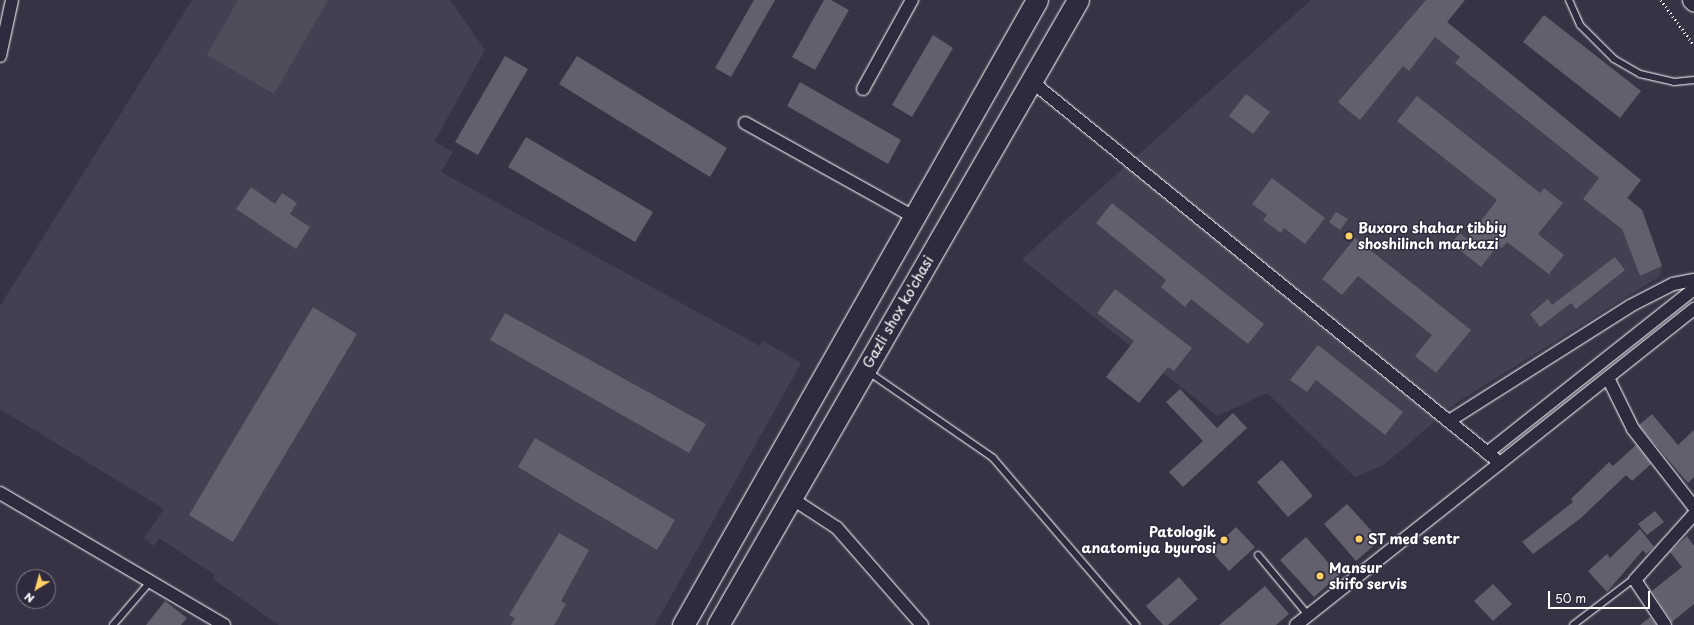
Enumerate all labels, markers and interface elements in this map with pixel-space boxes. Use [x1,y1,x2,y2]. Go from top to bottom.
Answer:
place label: Buxoro shahar tibbiy shoshilinch markazi [1358,220,1506,252]
marker: Buxoro shahar tibbiy shoshilinch markazi [1343,230,1355,242]
street label: Gazli shox ko'chasi [859,253,937,371]
place label: Patologik anatomiya byurosi [1081,524,1216,556]
place label: ST med sentr [1368,531,1461,547]
marker: ST med sentr [1353,533,1365,545]
marker: Patologik anatomiya byurosi [1219,535,1229,545]
place label: Mansur shifo servis [1329,560,1408,592]
north arrow [16,569,56,609]
marker: Mansur shifo servis [1314,570,1326,582]
scale bar [1550,583,1652,609]
text: N [20,589,38,608]
text: 50 m [1555,589,1586,607]

